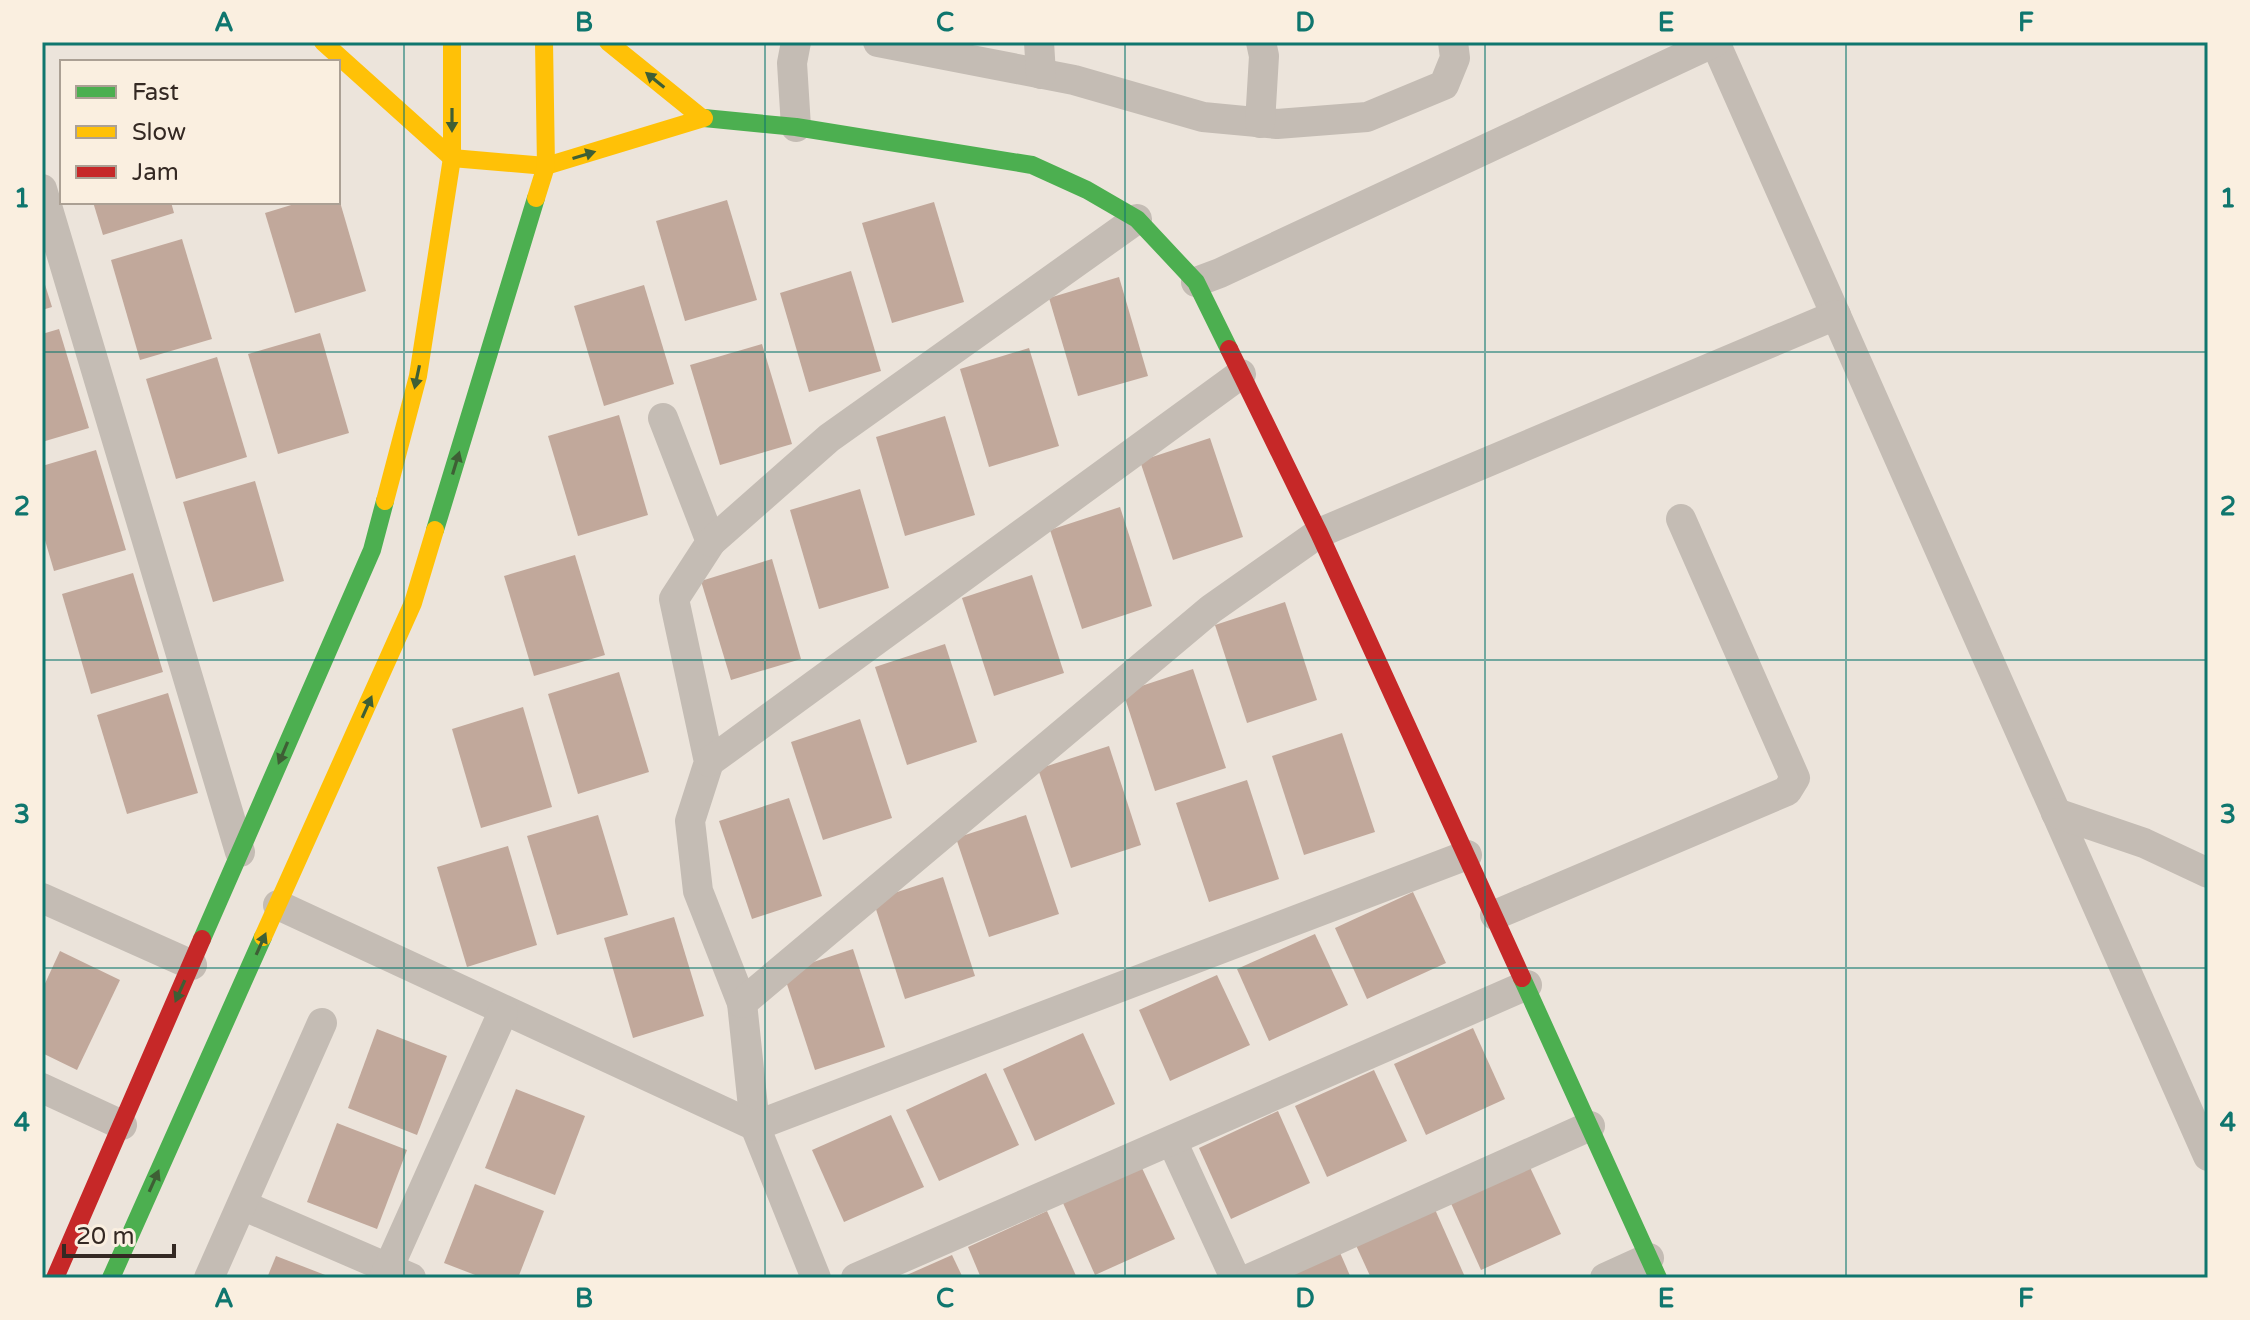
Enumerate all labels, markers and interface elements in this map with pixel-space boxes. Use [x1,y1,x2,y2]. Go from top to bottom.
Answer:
text: A [214,7,234,38]
text: B [575,7,593,38]
text: C [936,7,954,38]
text: D [1295,7,1315,38]
text: E [1658,7,1674,38]
text: F [2018,7,2034,38]
legend [60,60,340,204]
one-way arrow [645,72,665,89]
text: Fast [132,78,179,107]
one-way arrow [446,108,458,133]
text: Slow [132,118,186,147]
one-way arrow [572,148,596,160]
text: Jam [132,158,179,187]
text: 1 [14,183,30,214]
text: 1 [2220,183,2236,214]
one-way arrow [410,365,423,390]
one-way arrow [450,451,463,475]
text: 2 [14,491,30,522]
text: 2 [2220,491,2236,522]
one-way arrow [360,695,374,718]
one-way arrow [277,741,290,765]
text: 3 [14,799,30,830]
text: 3 [2220,799,2236,830]
one-way arrow [254,932,267,956]
one-way arrow [173,980,186,1003]
text: 4 [14,1107,30,1138]
text: 4 [2220,1107,2236,1138]
one-way arrow [148,1169,161,1193]
scale bar [64,1208,174,1258]
text: 20 m [76,1222,134,1251]
text: A [214,1283,234,1314]
text: B [575,1283,593,1314]
text: C [936,1283,954,1314]
text: D [1295,1283,1315,1314]
text: E [1658,1283,1674,1314]
text: F [2018,1283,2034,1314]

